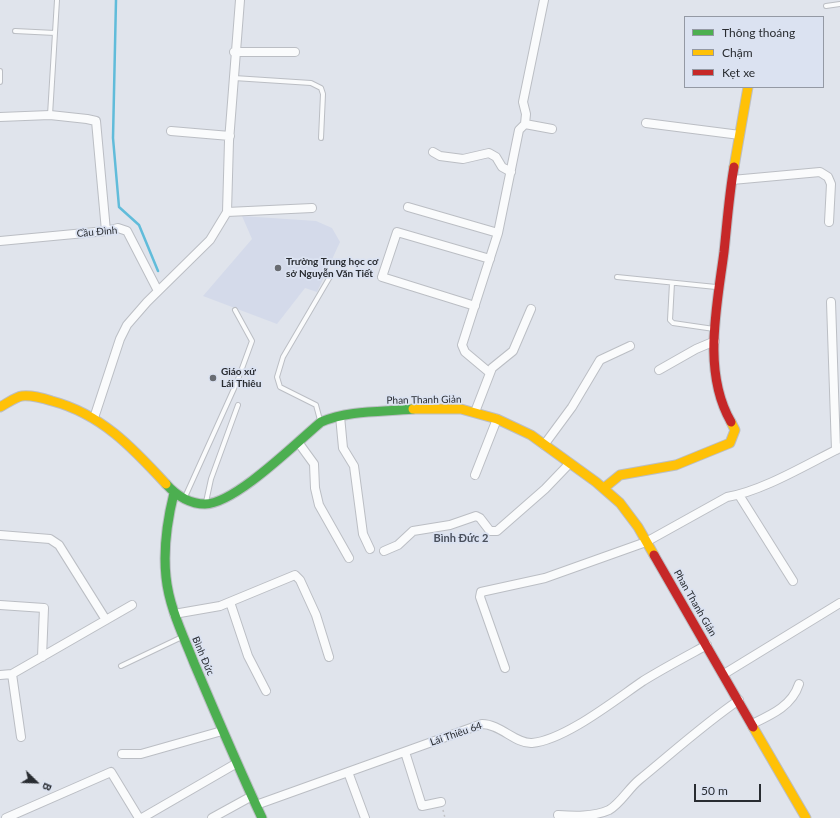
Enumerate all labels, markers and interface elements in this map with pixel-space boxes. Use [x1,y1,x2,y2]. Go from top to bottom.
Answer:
legend [684,16,824,88]
text: Thông thoáng [722,25,795,40]
text: Chậm [722,45,753,60]
text: Kẹt xe [722,65,755,80]
street label: Cầu Đình [76,224,118,240]
place label: Trường Trung học cơ sở Nguyễn Văn Tiết [286,256,378,280]
marker: Trường Trung học cơ sở Nguyễn Văn Tiết [273,263,283,273]
place label: Giáo xứ Lái Thiêu [221,366,261,390]
marker: Giáo xứ Lái Thiêu [208,373,218,383]
street label: Phan Thanh Giản [386,393,462,407]
district label: Bình Đức 2 [434,531,488,545]
street label: Phan Thanh Giản [671,568,719,638]
street label: Bình Đức [189,635,217,677]
street label: Lái Thiêu 64 [429,720,483,748]
north arrow [16,762,56,802]
scale bar [696,776,763,802]
text: B [40,781,55,793]
text: 50 m [701,783,728,798]

